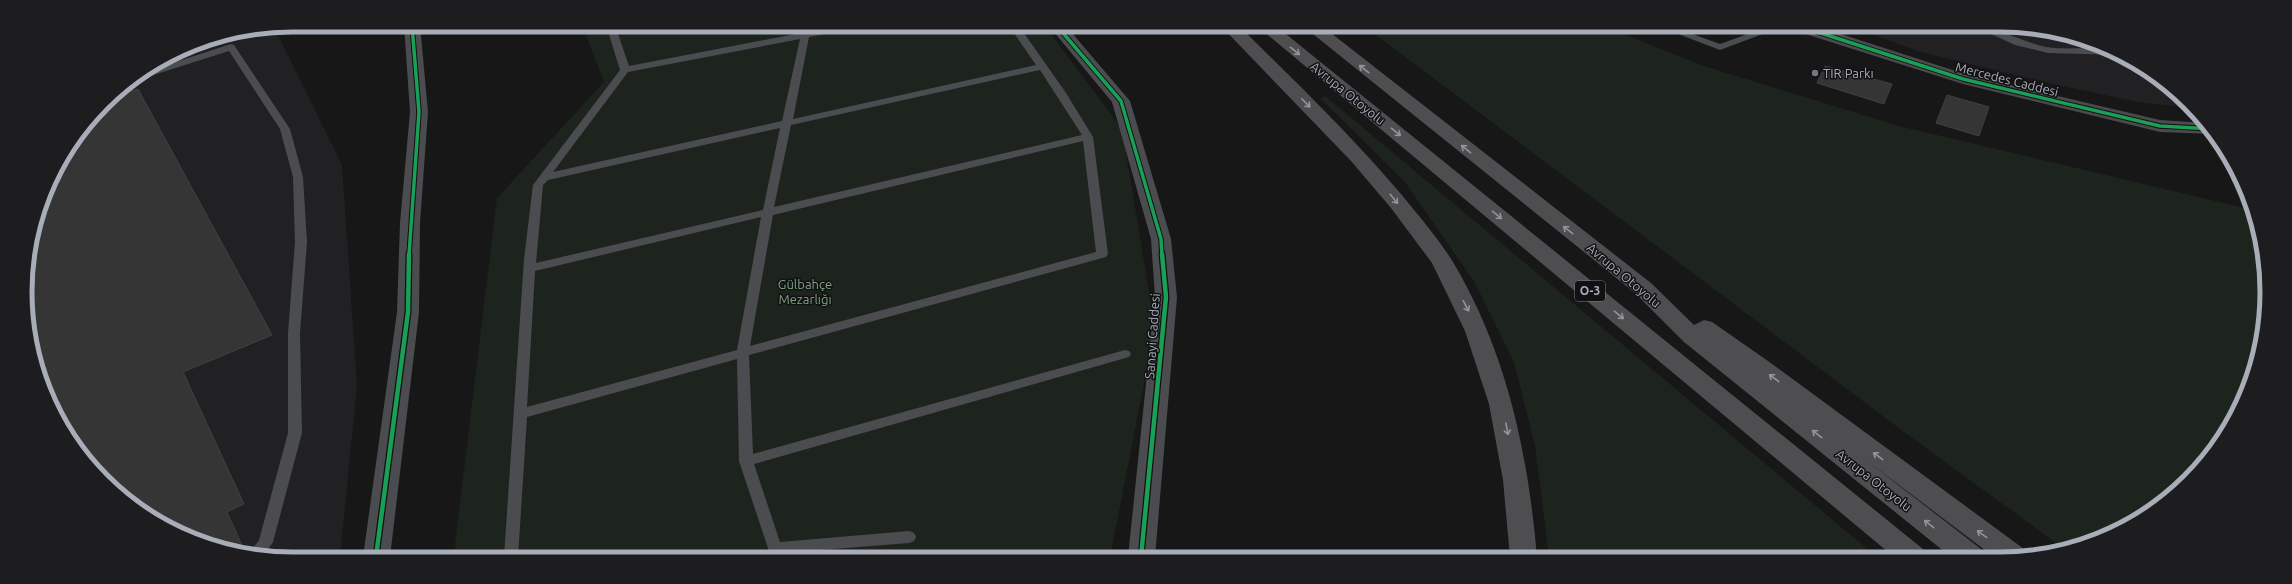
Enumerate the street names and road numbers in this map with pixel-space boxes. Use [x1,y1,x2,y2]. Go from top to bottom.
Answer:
street label: Avrupa Otoyolu [1308,59,1388,127]
street label: Mercedes Caddesi [1954,59,2060,99]
street label: Avrupa Otoyolu [1584,240,1664,310]
road number: O-3 [1575,281,1605,301]
street label: Sanayi Caddesi [1142,293,1162,379]
street label: Avrupa Otoyolu [1834,446,1914,514]

